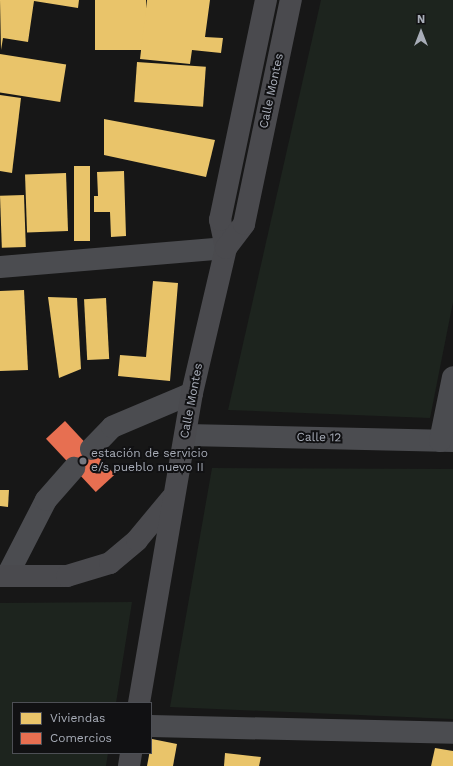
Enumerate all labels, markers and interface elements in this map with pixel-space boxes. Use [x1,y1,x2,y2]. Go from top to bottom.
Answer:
north arrow [401,12,441,52]
text: N [417,13,425,26]
street label: Calle Montes [257,52,287,130]
street label: Calle Montes [178,362,206,440]
street label: Calle 12 [296,430,342,446]
place label: estación de servicio e/s pueblo nuevo II [91,447,208,475]
marker: estación de servicio e/s pueblo nuevo II [78,456,88,466]
legend [12,702,152,754]
text: Viviendas [50,711,105,725]
text: Comercios [50,731,112,745]

